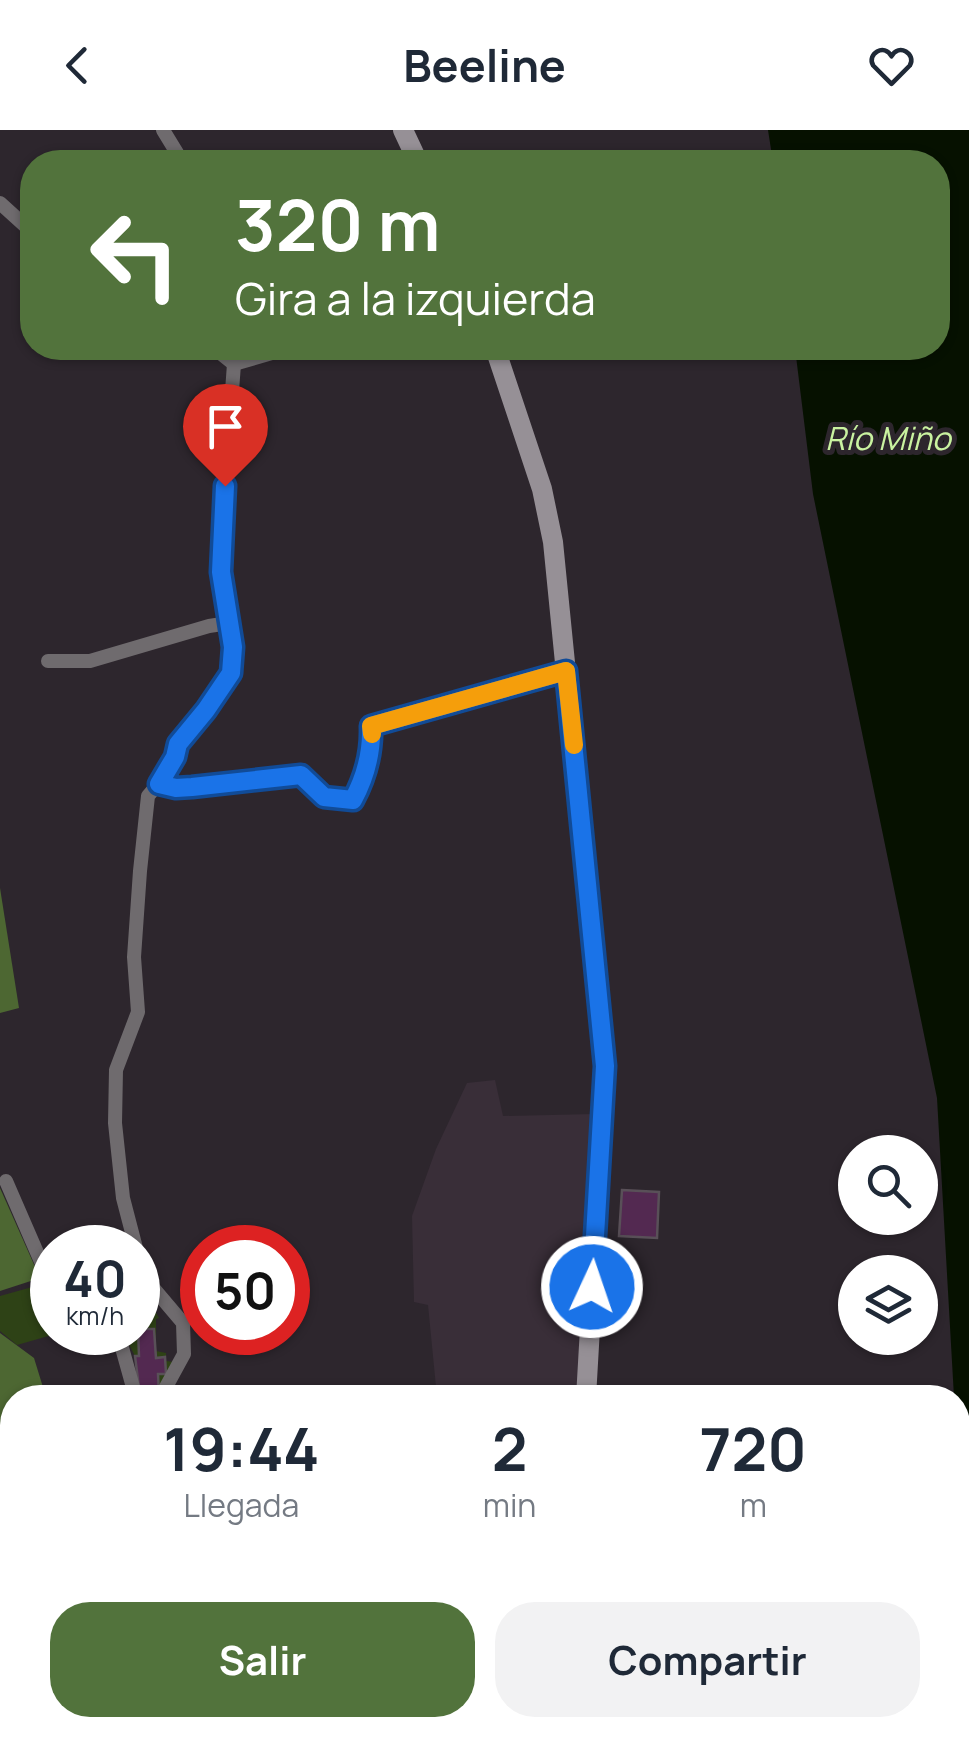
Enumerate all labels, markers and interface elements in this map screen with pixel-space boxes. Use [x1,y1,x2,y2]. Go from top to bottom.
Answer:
text: Beeline [403,34,566,96]
icon: back [50,38,105,93]
icon: heart [864,38,919,93]
text: 320 m [235,176,440,272]
icon: left [70,190,200,320]
text: Gira a la izquierda [235,267,596,329]
pin [183,384,268,487]
icon: arrive [198,399,253,454]
water label: Río Miño [825,416,953,460]
map controls [838,1135,938,1355]
button: search [838,1135,938,1235]
speed limit sign: 50 [180,1225,310,1355]
position arrow [540,1235,644,1339]
text: 40 [63,1244,127,1312]
button: layers [838,1255,938,1355]
text: km/h [66,1298,124,1333]
text: 19:44 [163,1407,320,1489]
text: 2 [492,1407,527,1489]
text: 720 [700,1407,807,1489]
text: Llegada [183,1483,299,1527]
text: min [483,1483,536,1527]
text: m [740,1483,767,1527]
button: Salir [50,1602,475,1717]
button: Compartir [495,1602,920,1717]

